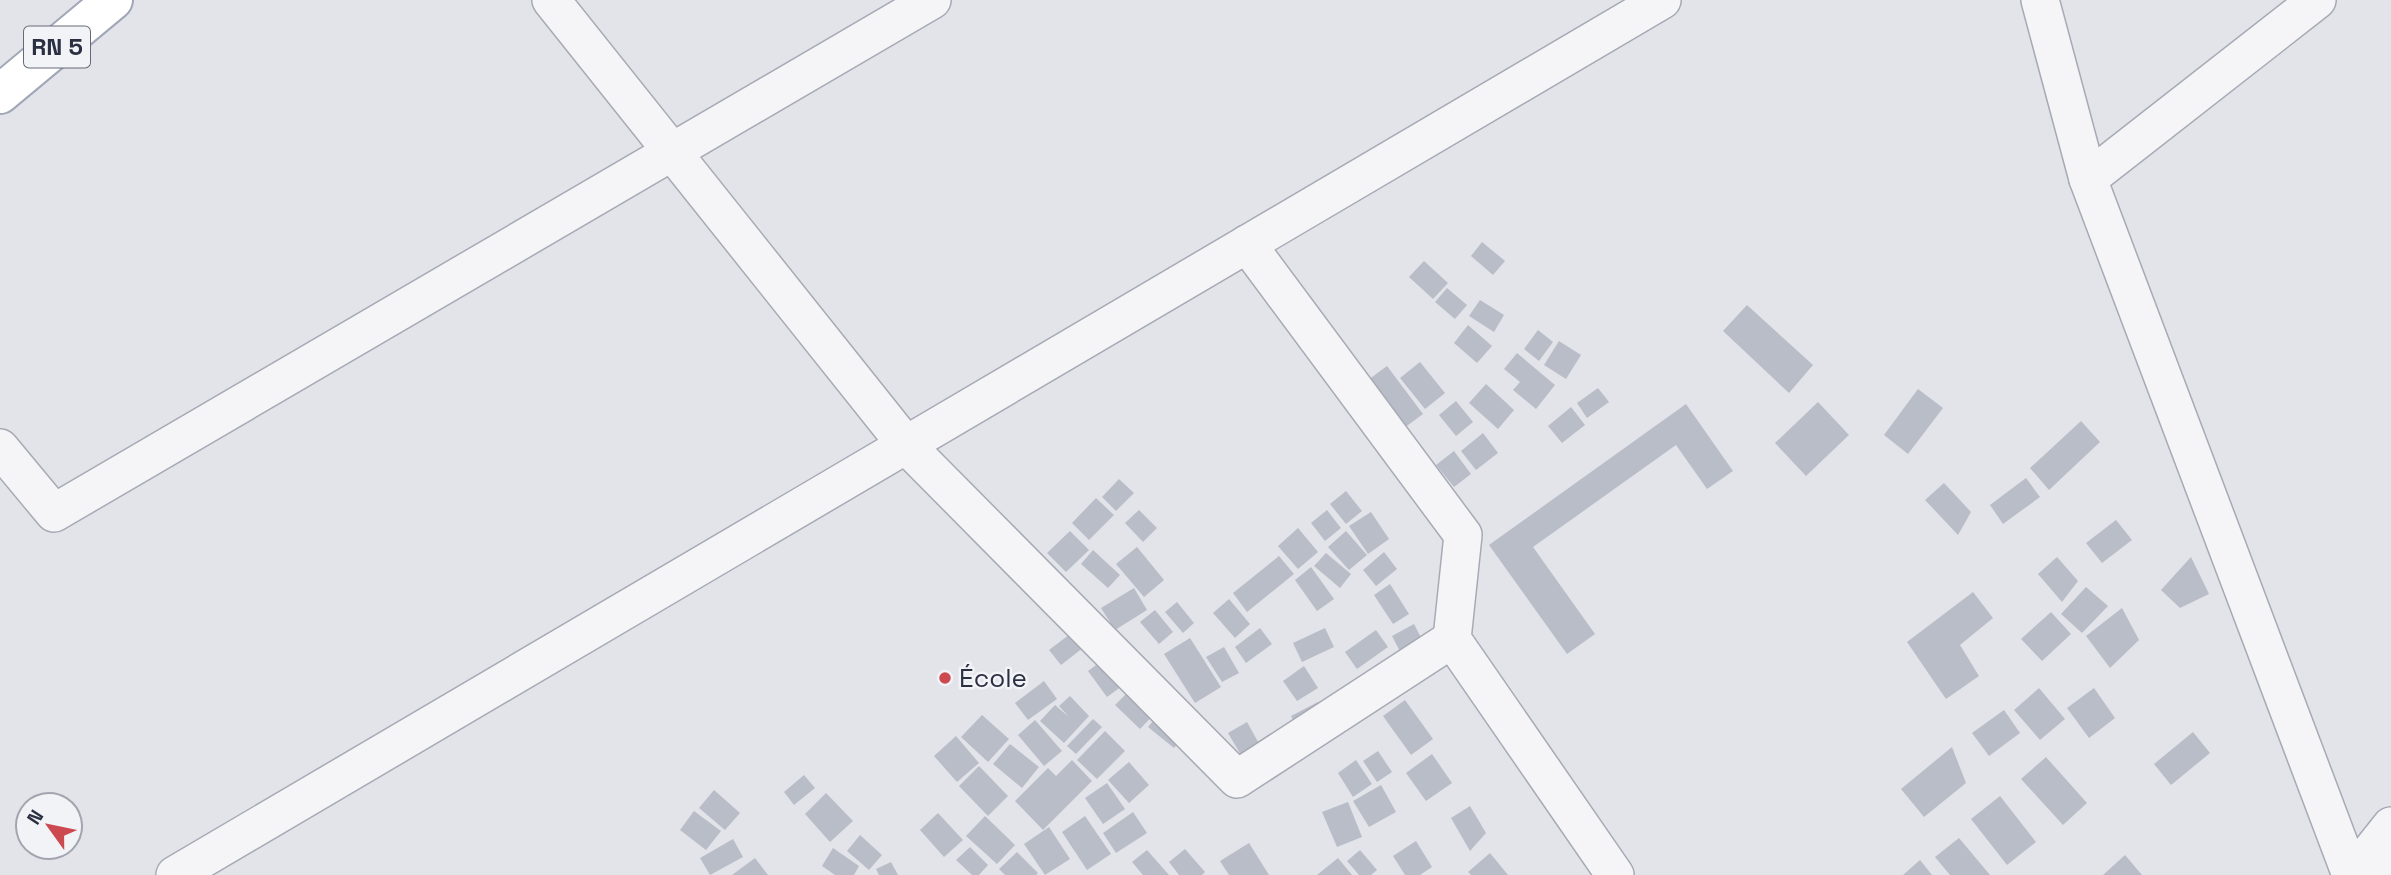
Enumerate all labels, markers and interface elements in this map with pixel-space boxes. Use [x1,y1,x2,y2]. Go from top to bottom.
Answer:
road number: RN 5 [24,27,90,68]
place label: École [959,661,1027,695]
marker: École [937,670,953,686]
north arrow [14,791,84,861]
text: N [21,805,49,829]

